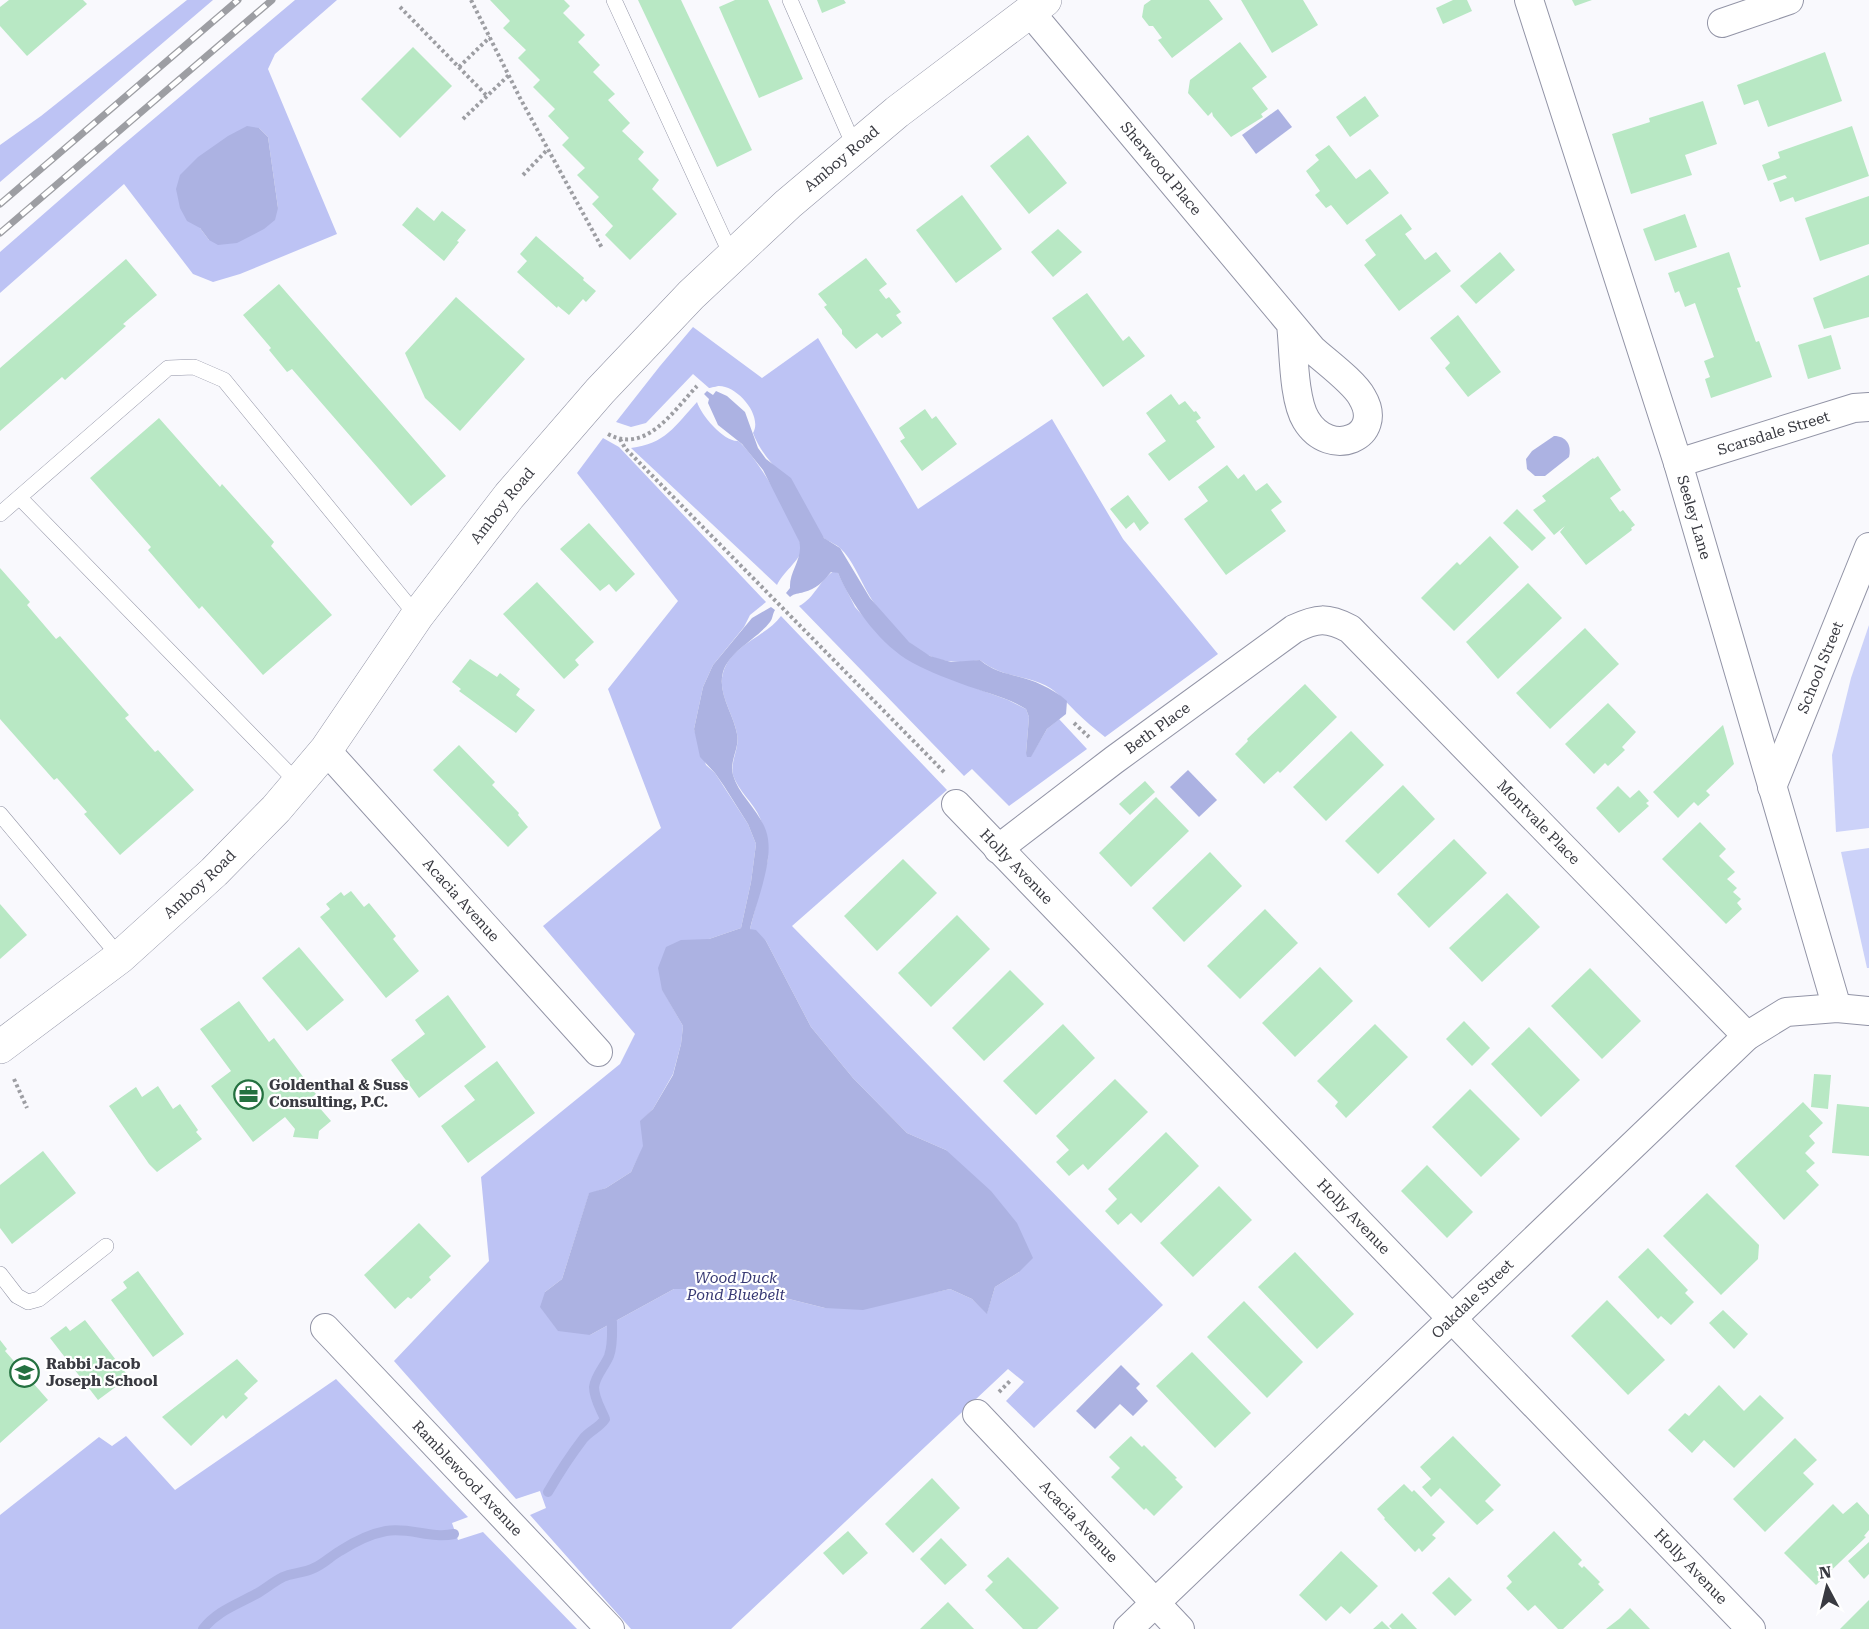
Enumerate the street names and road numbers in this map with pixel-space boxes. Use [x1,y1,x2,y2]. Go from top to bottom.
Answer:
street label: Sherwood Place [1117,118,1205,219]
street label: Amboy Road [801,122,883,195]
street label: Scarsdale Street [1715,407,1832,459]
street label: Amboy Road [467,464,539,547]
street label: Seeley Lane [1673,473,1715,562]
street label: School Street [1794,618,1847,716]
street label: Beth Place [1121,699,1194,758]
street label: Montvale Place [1493,776,1584,868]
street label: Holly Avenue [976,825,1057,908]
street label: Amboy Road [160,846,240,922]
street label: Acacia Avenue [419,855,503,945]
street label: Holly Avenue [1313,1175,1394,1258]
street label: Oakdale Street [1428,1255,1517,1342]
street label: Ramblewood Avenue [408,1417,526,1540]
street label: Acacia Avenue [1036,1477,1121,1566]
street label: Holly Avenue [1651,1525,1731,1608]

